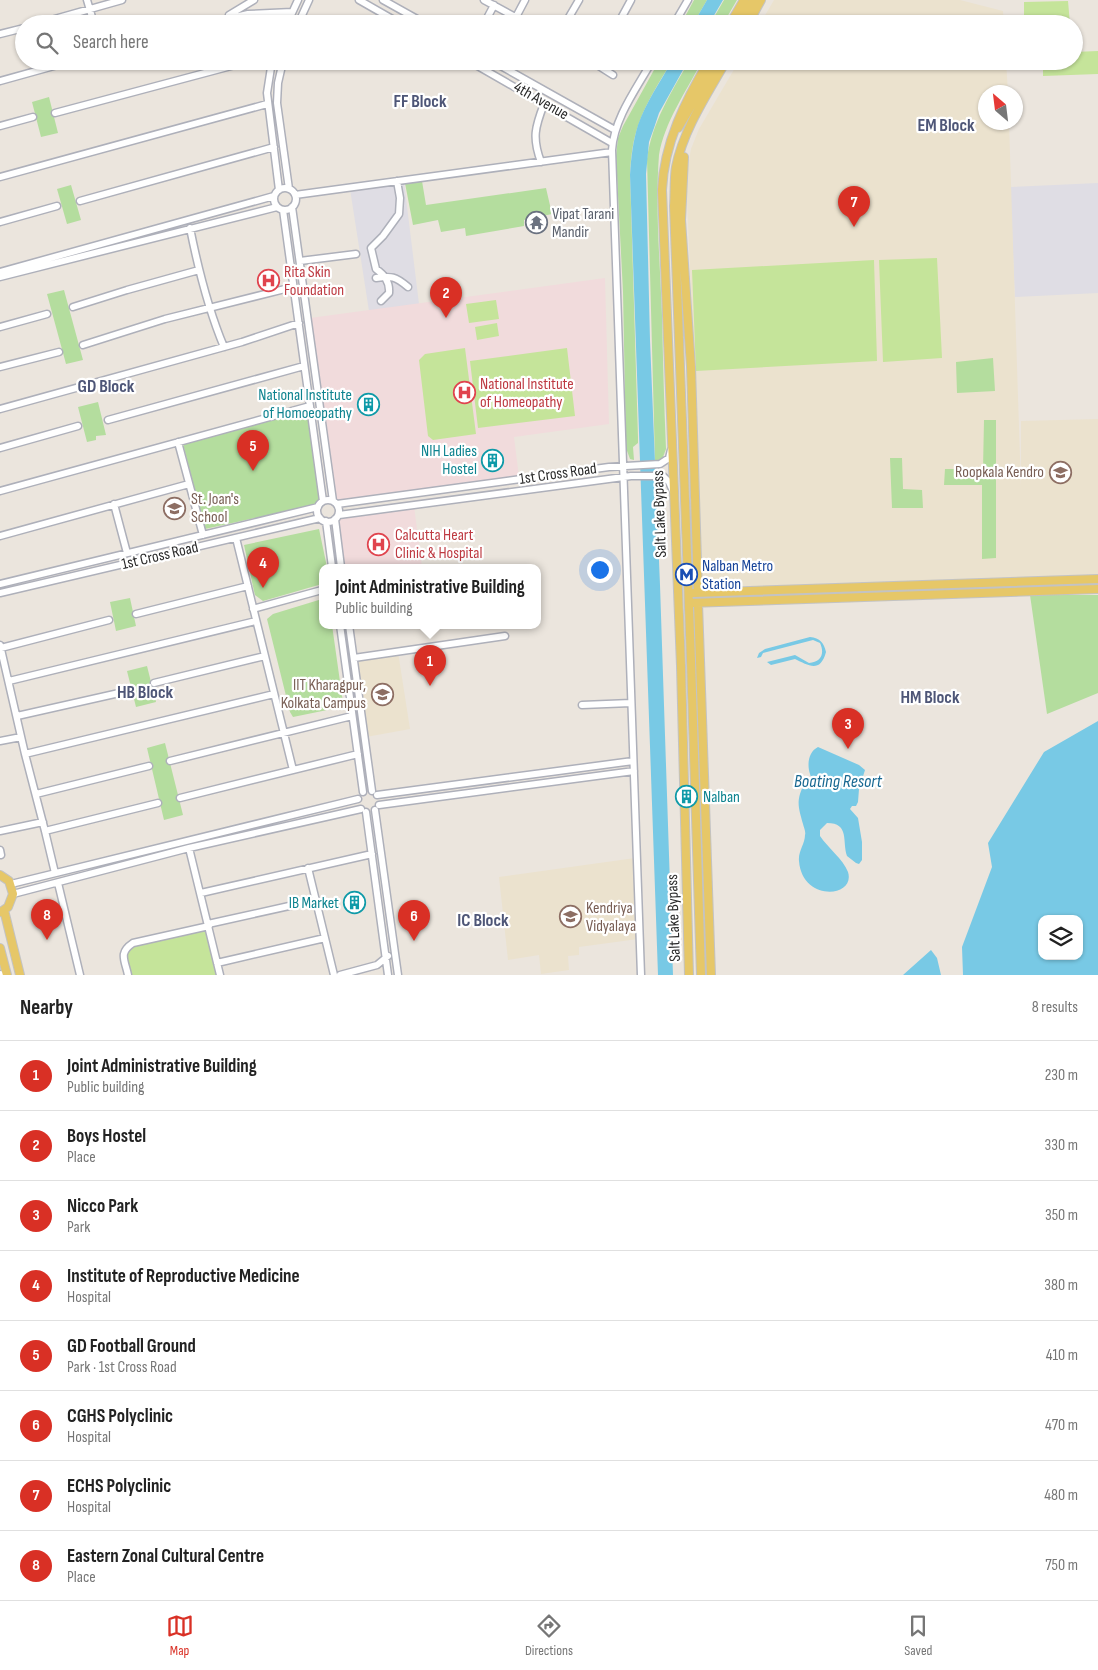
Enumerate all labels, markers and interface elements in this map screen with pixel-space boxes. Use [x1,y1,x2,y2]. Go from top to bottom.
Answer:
search box [15,15,1083,70]
icon: search [33,29,61,57]
text: Search here [73,31,149,54]
street label: 4th Avenue [510,78,572,124]
north arrow [978,85,1023,130]
district label: FF Block [393,91,447,112]
district label: EM Block [917,115,975,136]
pin: 7 [838,186,870,227]
place label: Vipat Tarani Mandir [552,205,614,242]
temple icon: Vipat Tarani Mandir [524,211,548,235]
place label: Rita Skin Foundation [284,263,344,300]
hospital icon: Rita Skin Foundation [256,269,280,293]
pin: 2 [430,277,462,318]
place label: National Institute of Homeopathy [480,375,574,412]
district label: GD Block [78,376,135,397]
hospital icon: National Institute of Homeopathy [452,381,476,405]
place label: National Institute of Homoeopathy [258,386,352,423]
building icon: National Institute of Homoeopathy [356,392,380,416]
pin: 5 [237,430,269,471]
place label: NIH Ladies Hostel [421,442,477,479]
building icon: NIH Ladies Hostel [481,448,505,472]
street label: 1st Cross Road [518,459,598,489]
school or university icon: Roopkala Kendro [1048,460,1072,484]
place label: Roopkala Kendro [955,463,1044,482]
street label: Salt Lake Bypass [649,470,671,558]
place label: St. Joan's School [191,490,239,527]
school or university icon: St. Joan's School [163,496,187,520]
place label: Calcutta Heart Clinic & Hospital [395,526,483,563]
hospital icon: Calcutta Heart Clinic & Hospital [367,532,391,556]
street label: 1st Cross Road [120,538,200,574]
pin: 4 [247,547,279,588]
your location [587,557,613,583]
place label: Nalban Metro Station [702,557,773,594]
metro station icon: Nalban Metro Station [674,563,698,587]
popup [319,564,541,629]
text: Joint Administrative Building [335,576,525,599]
text: Public building [335,599,413,618]
pin: 1 [414,645,446,686]
place label: IIT Kharagpur, Kolkata Campus [281,676,366,713]
district label: HB Block [117,682,173,703]
school or university icon: IIT Kharagpur, Kolkata Campus [370,682,394,706]
district label: HM Block [900,687,960,708]
pin: 3 [832,708,864,749]
water label: Boating Resort [794,771,883,792]
building icon: Nalban [675,785,699,809]
place label: Nalban [703,788,740,807]
street label: Salt Lake Bypass [663,874,685,962]
building icon: IB Market [343,891,367,915]
place label: IB Market [289,894,339,913]
pin: 8 [31,899,63,940]
place label: Kendriya Vidyalaya [586,899,636,936]
pin: 6 [398,900,430,941]
school or university icon: Kendriya Vidyalaya [558,905,582,929]
district label: IC Block [457,910,509,931]
map controls [1038,915,1083,960]
button: layers [1038,915,1083,960]
text: Nearby [20,995,73,1020]
text: 8 results [1032,998,1078,1017]
text: Joint Administrative Building [67,1055,257,1078]
text: 1 [33,1066,39,1085]
text: 230 m [1045,1066,1078,1085]
text: Public building [67,1078,144,1097]
text: Boys Hostel [67,1125,146,1148]
text: 2 [32,1136,40,1155]
text: 330 m [1045,1136,1078,1155]
text: Place [67,1148,96,1167]
text: Nicco Park [67,1195,138,1218]
text: 3 [32,1206,40,1225]
text: 350 m [1045,1206,1078,1225]
text: Park [67,1218,90,1237]
text: Institute of Reproductive Medicine [67,1265,300,1288]
text: 4 [32,1276,40,1295]
text: 380 m [1044,1276,1078,1295]
text: Hospital [67,1288,111,1307]
text: GD Football Ground [67,1335,196,1358]
text: 5 [32,1346,40,1365]
text: 410 m [1046,1346,1078,1365]
text: Park · 1st Cross Road [67,1358,177,1377]
text: CGHS Polyclinic [67,1405,173,1428]
text: 6 [32,1416,40,1435]
text: 470 m [1045,1416,1078,1435]
text: Hospital [67,1428,111,1447]
text: ECHS Polyclinic [67,1475,171,1498]
text: 7 [33,1486,39,1505]
text: 480 m [1044,1486,1078,1505]
text: Hospital [67,1498,111,1517]
text: Eastern Zonal Cultural Centre [67,1545,264,1568]
text: 8 [32,1556,40,1575]
text: 750 m [1045,1556,1078,1575]
text: Place [67,1568,96,1587]
tab: Map [166,1612,194,1659]
tab: Directions [525,1612,573,1659]
tab: Saved [904,1612,932,1659]

